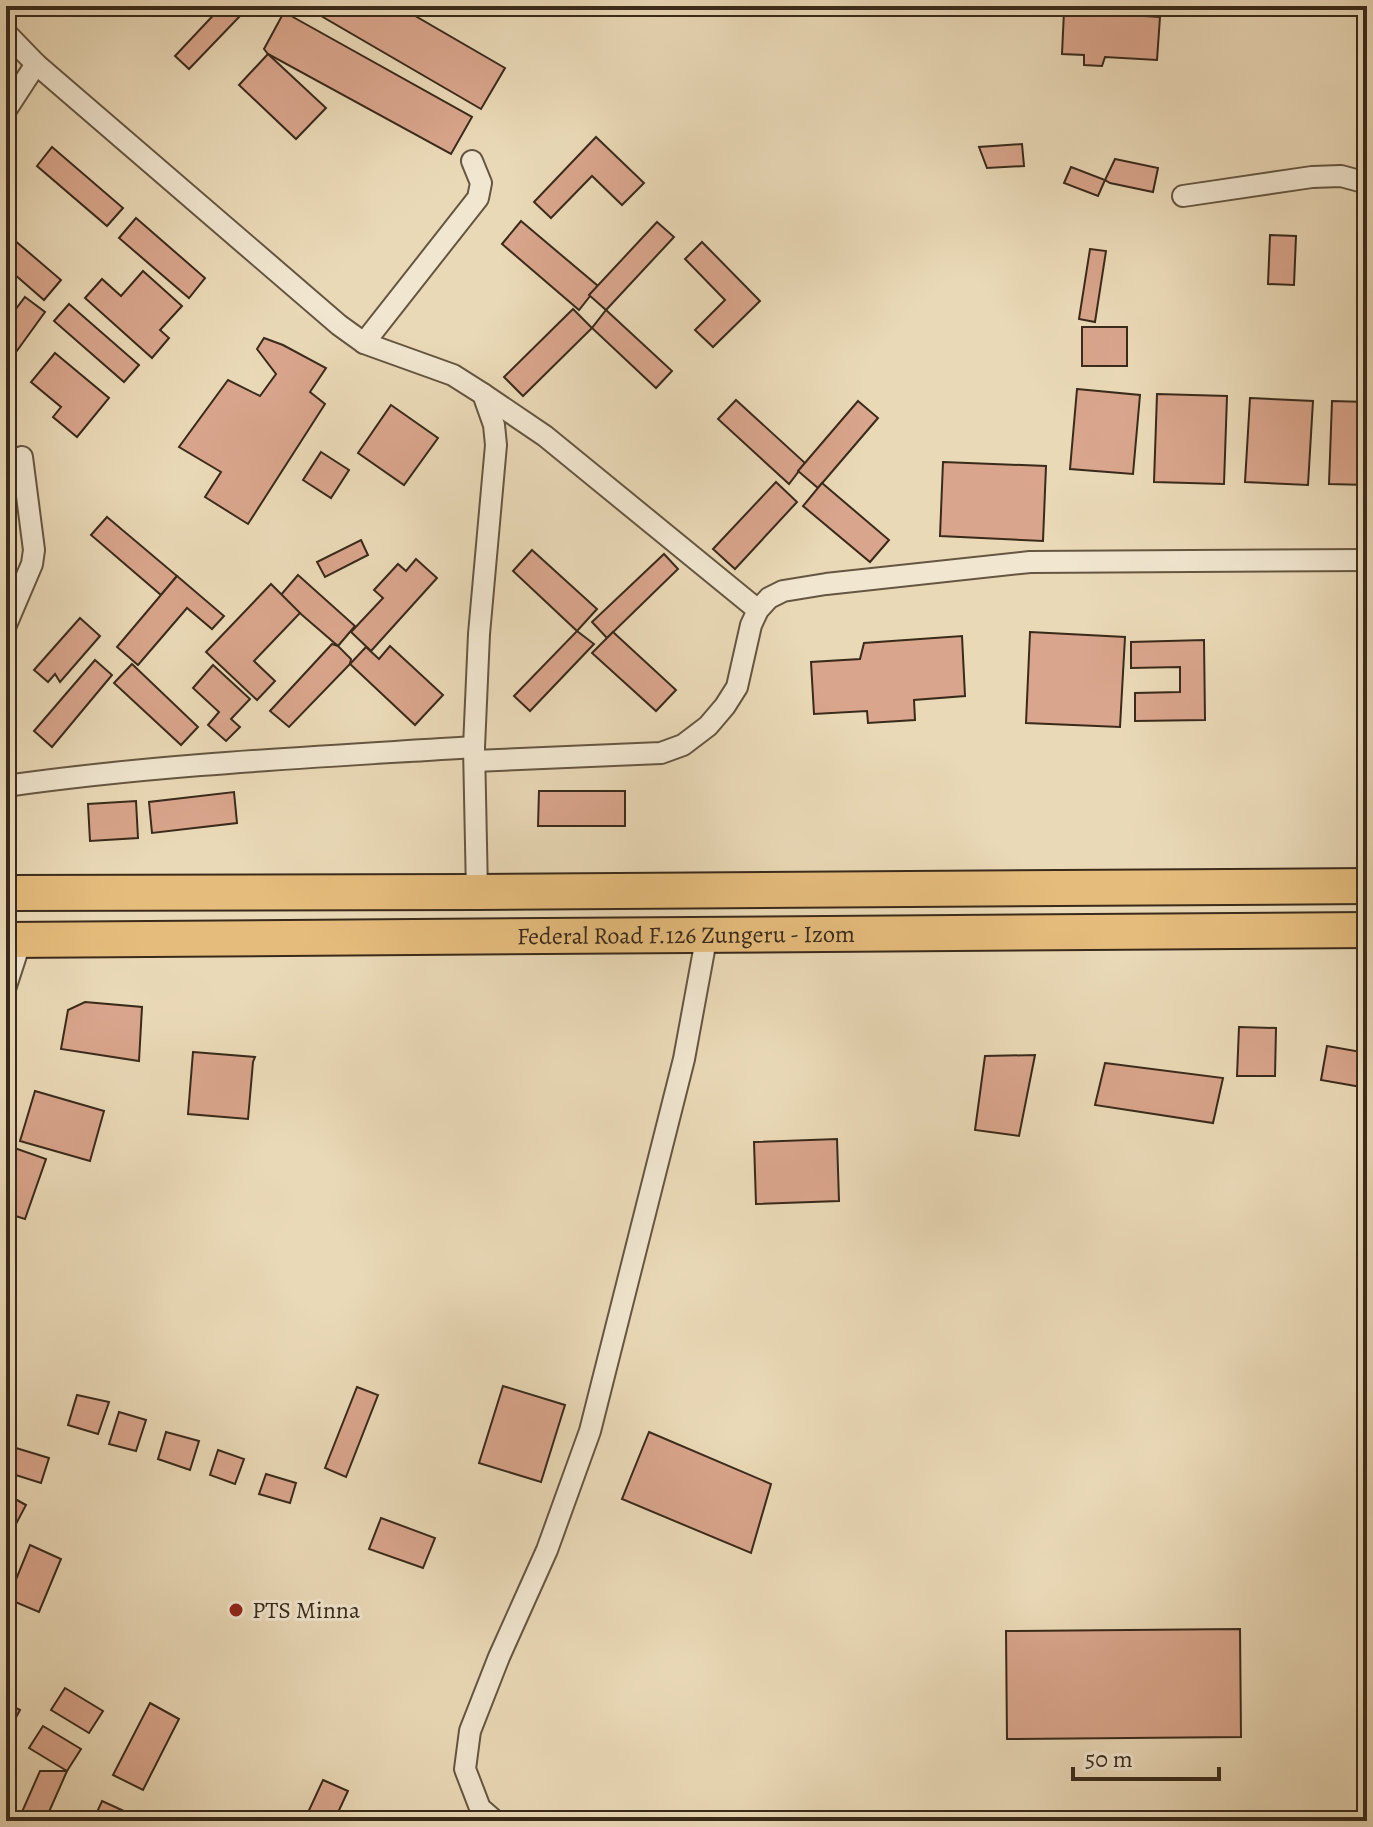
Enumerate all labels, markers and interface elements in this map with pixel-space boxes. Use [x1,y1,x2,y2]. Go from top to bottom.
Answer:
street label: Federal Road F.126 Zungeru - Izom [517,918,855,952]
place label: PTS Minna [252,1594,361,1626]
marker: PTS Minna [227,1601,245,1619]
scale bar [1073,1731,1219,1781]
text: 50 m [1085,1743,1133,1775]

